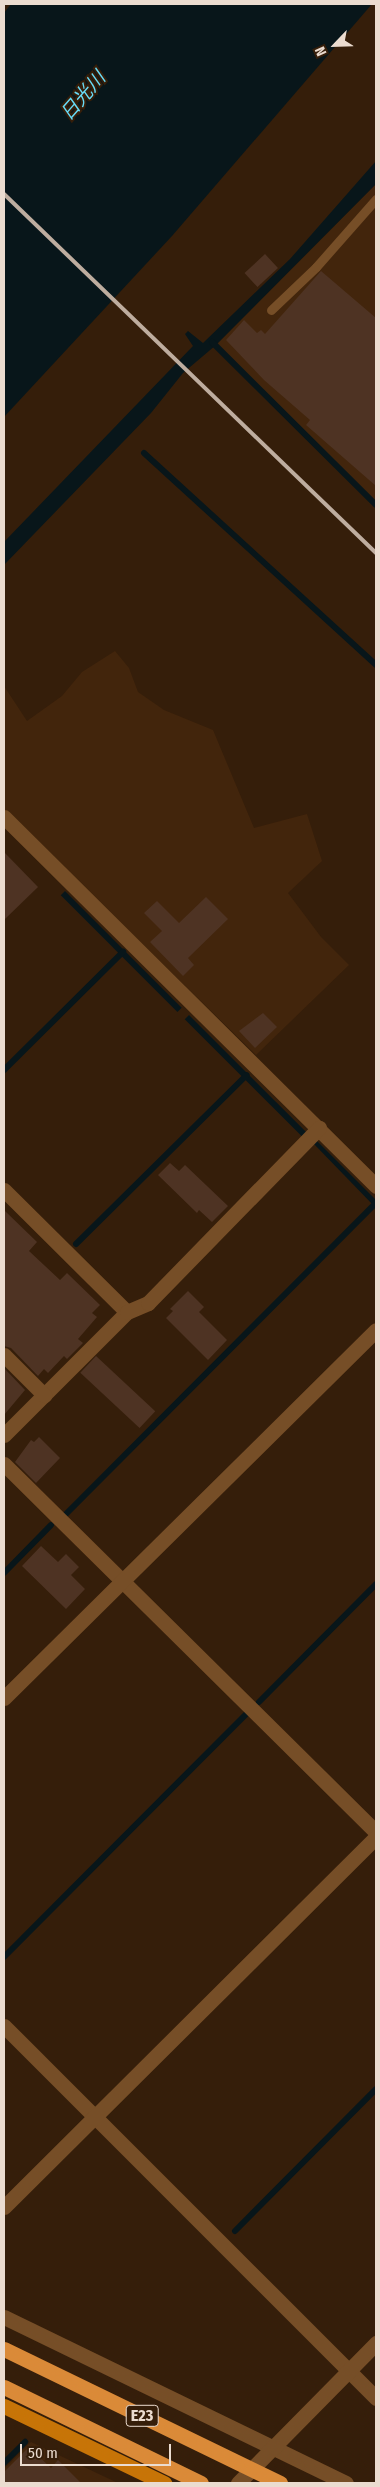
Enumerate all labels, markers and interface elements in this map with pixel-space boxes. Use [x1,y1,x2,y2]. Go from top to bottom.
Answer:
north arrow [310,20,360,70]
text: N [311,44,330,59]
water label: 日光川 [56,67,110,125]
road number: E23 [124,2402,160,2430]
scale bar [22,2434,174,2466]
text: 50 m [28,2444,58,2462]

